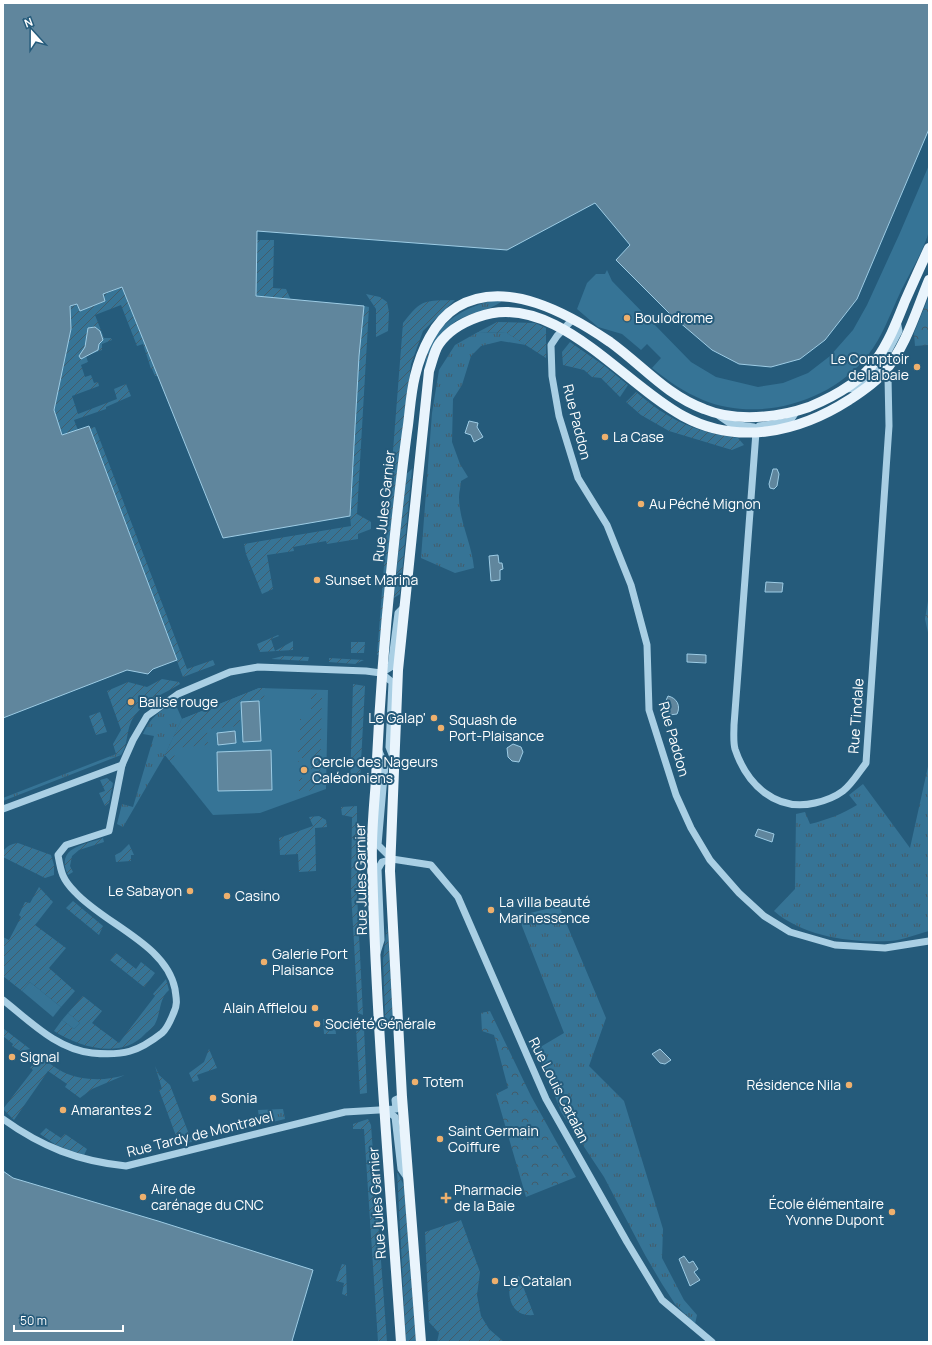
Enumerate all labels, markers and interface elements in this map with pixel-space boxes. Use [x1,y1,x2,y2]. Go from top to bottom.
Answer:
north arrow [12,12,52,52]
text: N [22,14,35,31]
place label: Boulodrome [635,308,713,327]
marker: Boulodrome [622,313,632,323]
place label: Le Comptoir de la baie [830,349,909,384]
marker: Le Comptoir de la baie [912,362,922,372]
street label: Rue Paddon [559,382,596,462]
place label: La Case [613,427,664,446]
marker: La Case [600,432,610,442]
street label: Rue Jules Garnier [368,449,399,563]
place label: Au Péché Mignon [649,494,761,513]
marker: Au Péché Mignon [636,499,646,509]
place label: Sunset Marina [325,570,418,589]
marker: Sunset Marina [312,575,322,585]
street label: Rue Tindale [843,678,868,754]
place label: Balise rouge [139,692,218,711]
marker: Balise rouge [126,697,136,707]
street label: Rue Paddon [655,699,694,779]
place label: Le Galap' [368,708,426,727]
place label: Squash de Port-Plaisance [449,710,544,745]
marker: Le Galap' [429,713,439,723]
marker: Squash de Port-Plaisance [436,723,446,733]
place label: Cercle des Nageurs Calédoniens [312,752,438,787]
marker: Cercle des Nageurs Calédoniens [299,765,309,775]
street label: Rue Jules Garnier [350,823,371,935]
place label: Le Sabayon [108,881,182,900]
marker: Le Sabayon [185,886,195,896]
place label: Casino [235,886,280,905]
marker: Casino [222,891,232,901]
place label: La villa beauté Marinessence [499,892,590,927]
marker: La villa beauté Marinessence [486,905,496,915]
place label: Galerie Port Plaisance [272,944,348,979]
marker: Galerie Port Plaisance [259,957,269,967]
place label: Alain Afflelou [223,998,307,1017]
marker: Alain Afflelou [310,1003,320,1013]
place label: Société Générale [325,1014,436,1033]
marker: Société Générale [312,1019,322,1029]
street label: Rue Louis Catalan [525,1034,594,1146]
place label: Signal [20,1047,60,1066]
marker: Signal [7,1052,17,1062]
place label: Totem [423,1072,464,1091]
place label: Résidence Nila [746,1075,841,1094]
marker: Totem [410,1077,420,1087]
marker: Résidence Nila [844,1080,854,1090]
place label: Sonia [221,1088,257,1107]
marker: Sonia [208,1093,218,1103]
place label: Amarantes 2 [71,1100,152,1119]
marker: Amarantes 2 [58,1105,68,1115]
street label: Rue Tardy de Montravel [125,1106,275,1161]
place label: Saint Germain Coiffure [448,1121,539,1156]
marker: Saint Germain Coiffure [435,1134,445,1144]
street label: Rue Jules Garnier [363,1146,390,1260]
place label: Aire de carénage du CNC [151,1179,264,1214]
place label: Pharmacie de la Baie [454,1180,522,1215]
marker: Aire de carénage du CNC [138,1192,148,1202]
marker: Pharmacie de la Baie [441,1193,451,1203]
place label: École élémentaire Yvonne Dupont [769,1194,884,1229]
marker: École élémentaire Yvonne Dupont [887,1207,897,1217]
place label: Le Catalan [503,1271,572,1290]
marker: Le Catalan [490,1276,500,1286]
scale bar [14,1307,123,1333]
text: 50 m [20,1312,47,1329]

